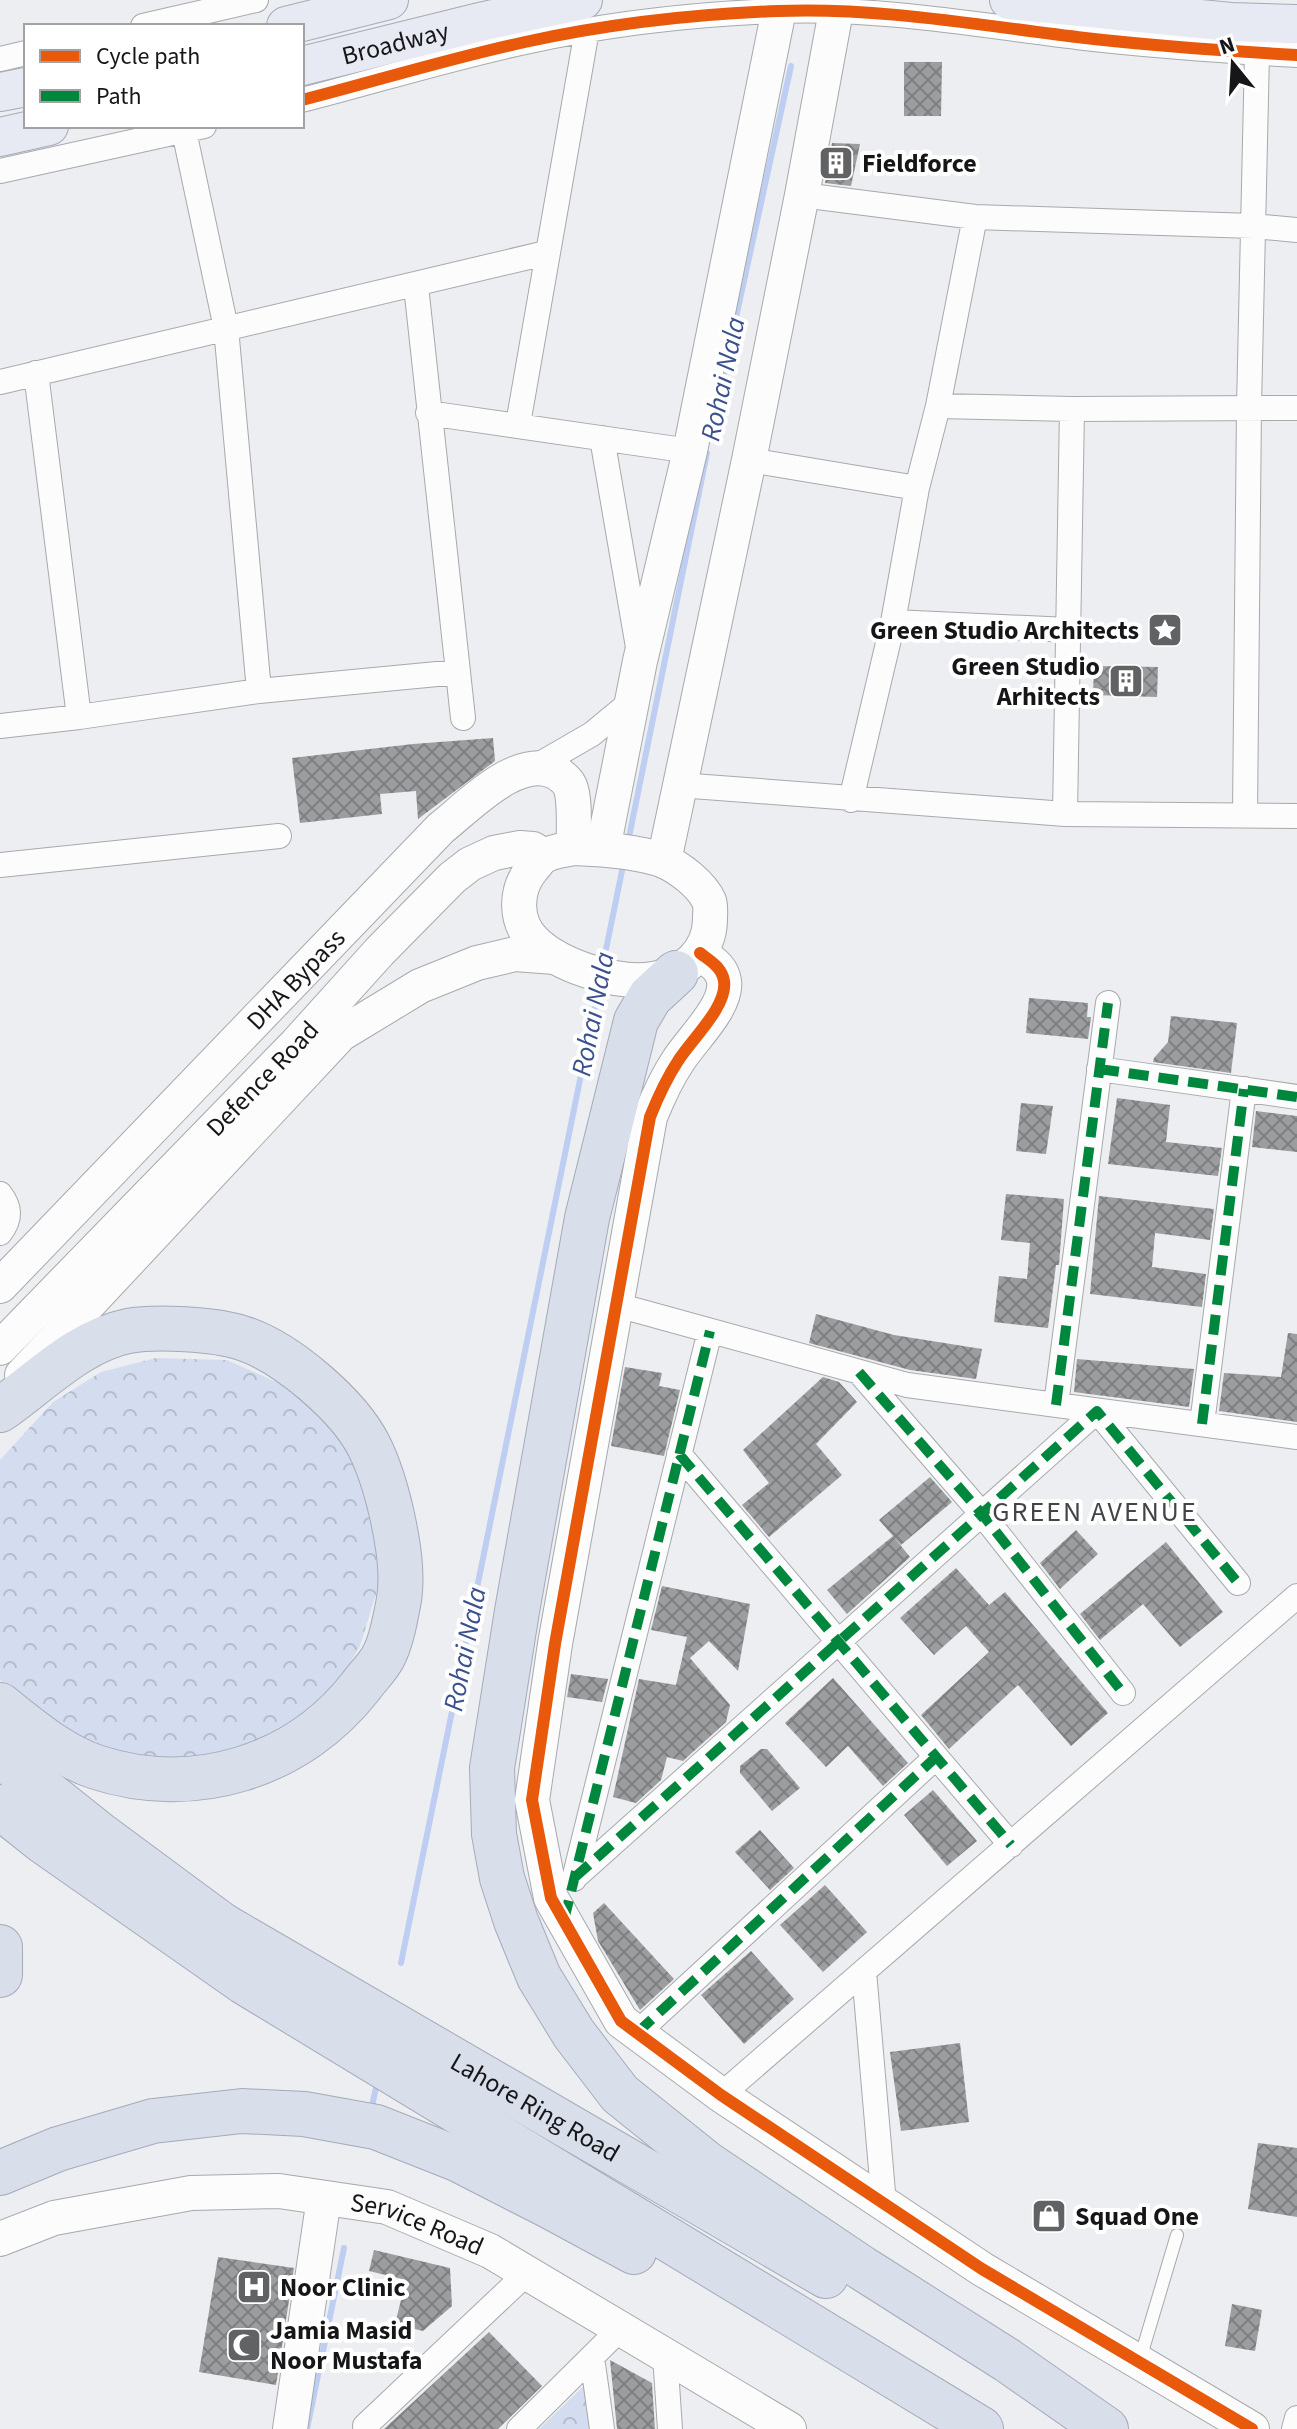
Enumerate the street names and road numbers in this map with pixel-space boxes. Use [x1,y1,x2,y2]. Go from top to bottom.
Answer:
street label: Broadway [338,12,453,74]
street label: DHA Bypass [238,920,353,1038]
street label: Defence Road [197,1012,327,1145]
street label: Lahore Ring Road [444,2043,627,2171]
street label: Service Road [348,2183,490,2265]

